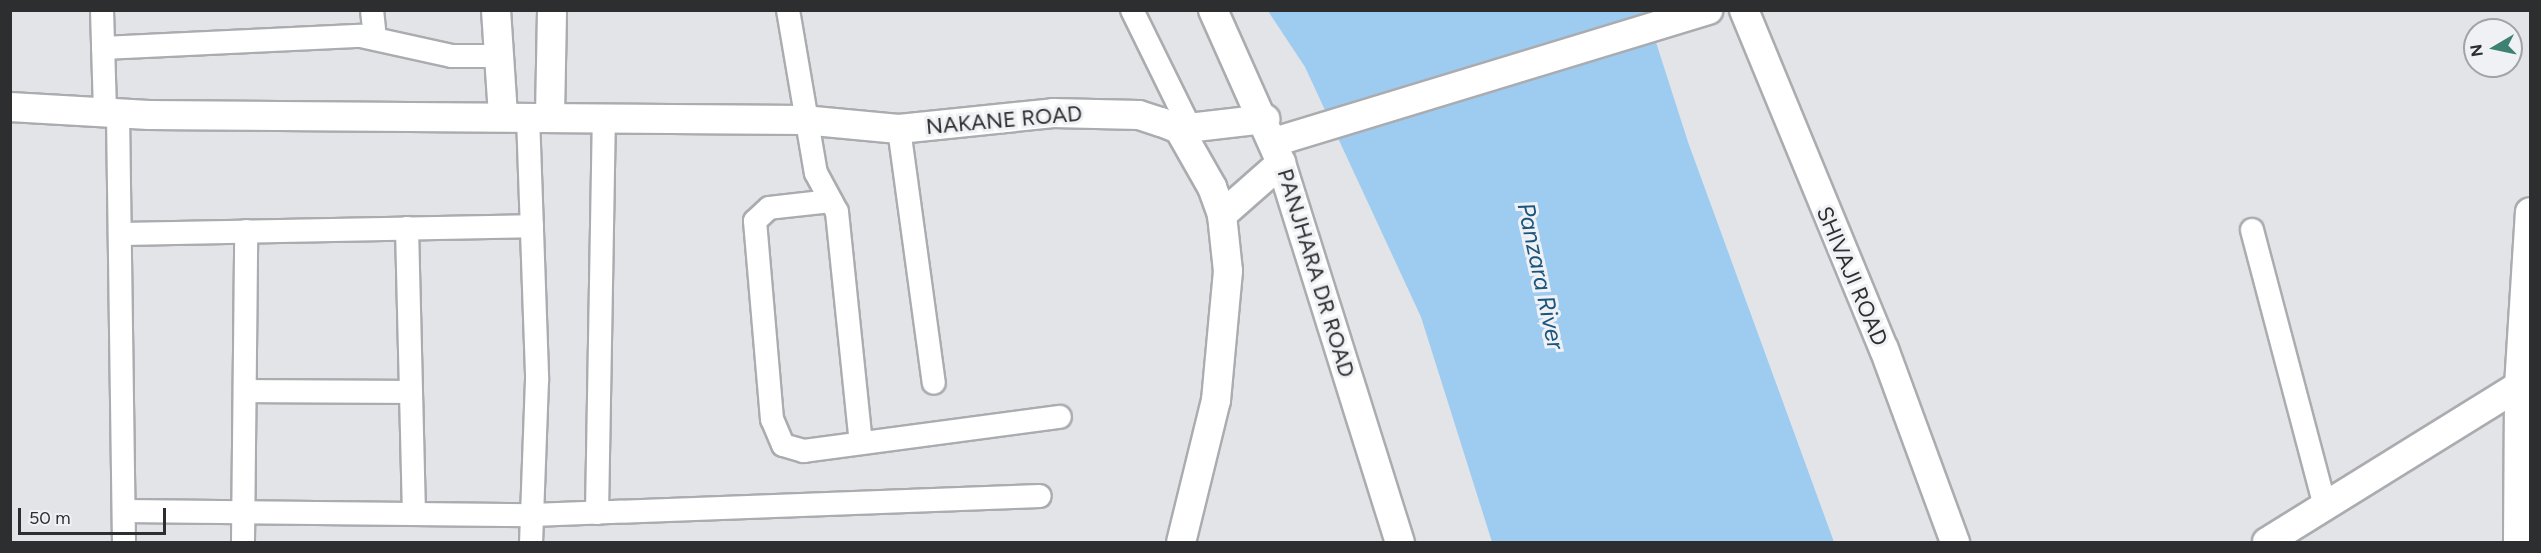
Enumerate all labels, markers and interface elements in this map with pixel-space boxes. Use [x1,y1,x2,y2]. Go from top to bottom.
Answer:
north arrow [2463,18,2523,78]
text: N [2466,43,2487,58]
street label: NAKANE ROAD [925,100,1083,140]
street label: PANJHARA DR ROAD [1272,165,1360,381]
water label: Panzara River [1511,200,1571,352]
street label: SHIVAJI ROAD [1811,202,1893,350]
scale bar [21,496,170,534]
text: 50 m [29,507,71,529]

